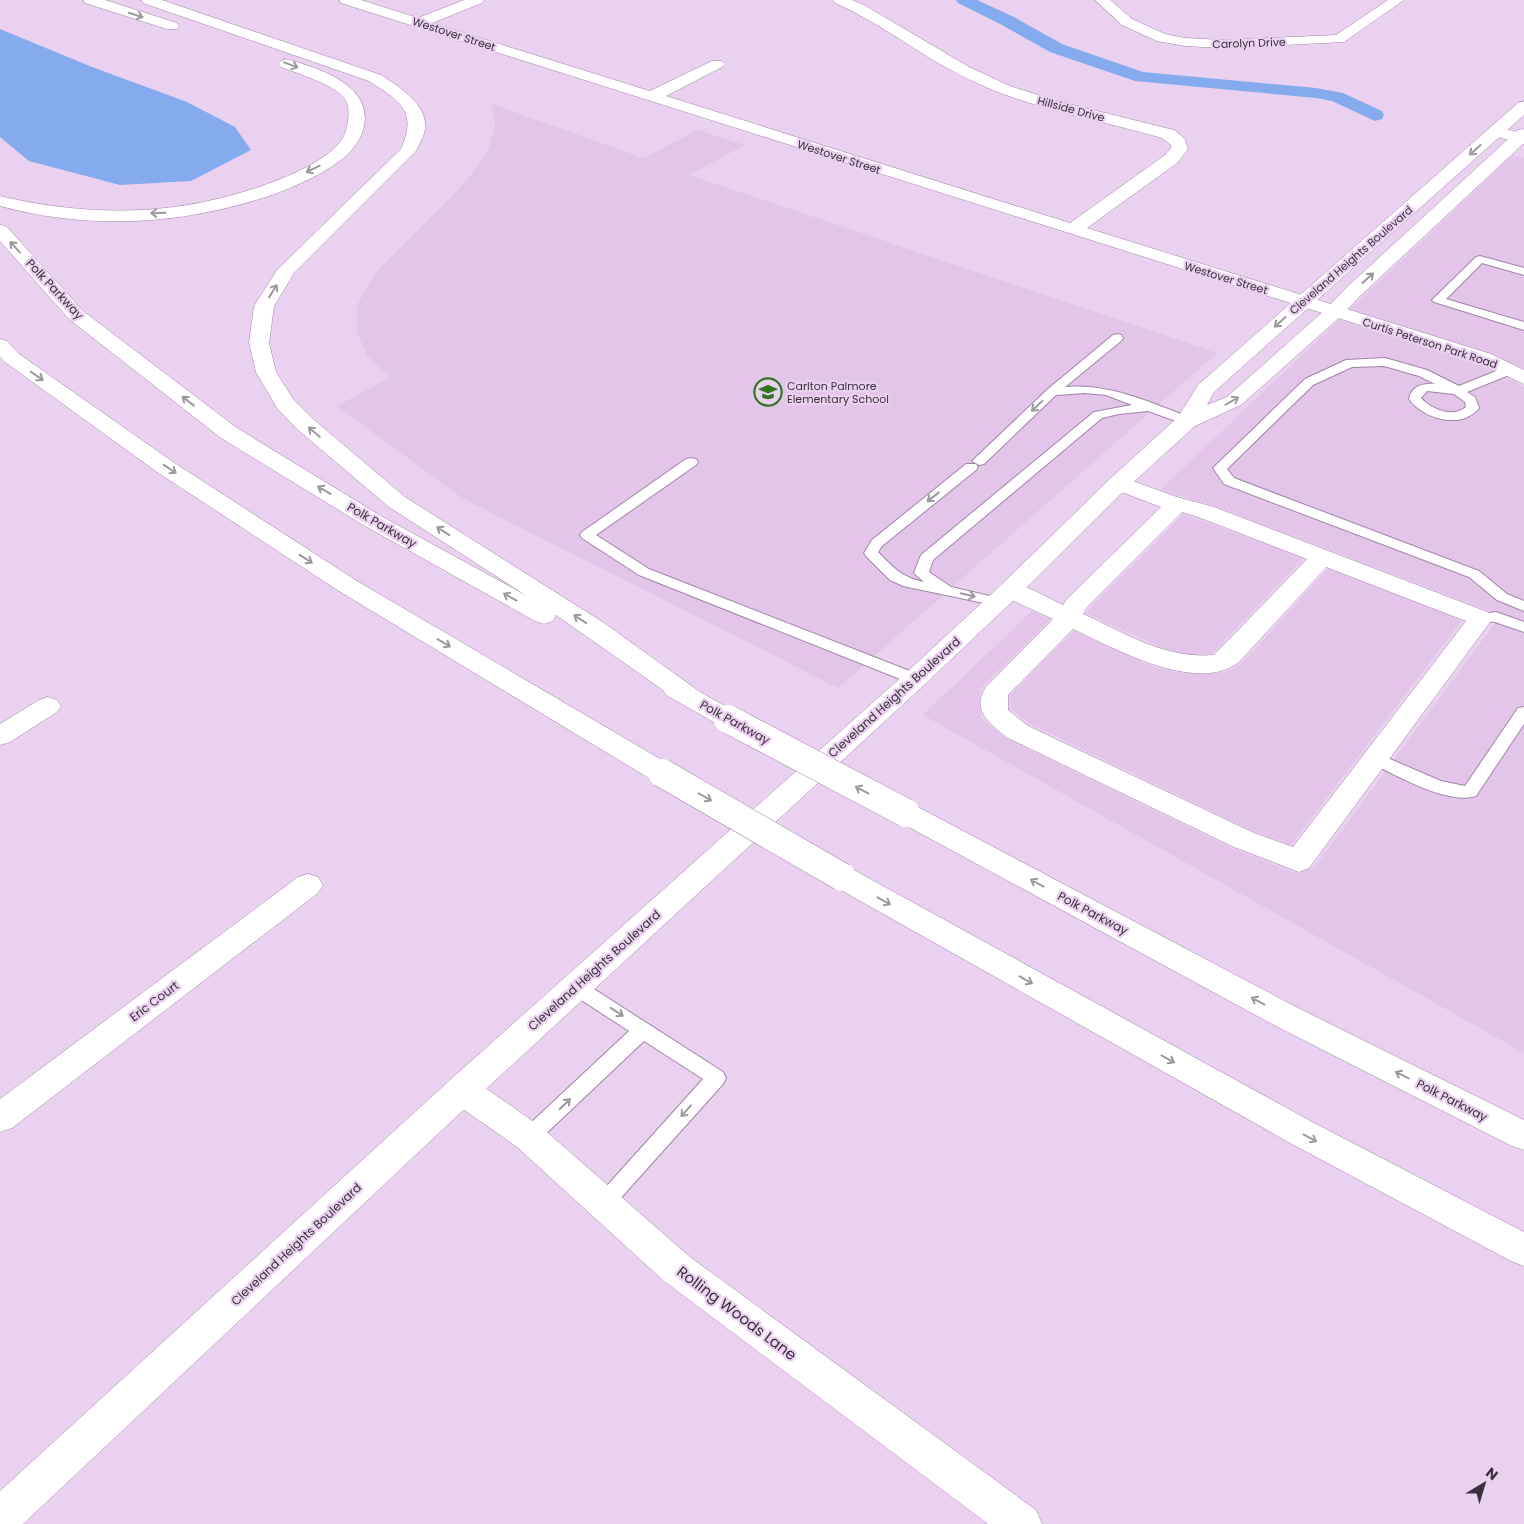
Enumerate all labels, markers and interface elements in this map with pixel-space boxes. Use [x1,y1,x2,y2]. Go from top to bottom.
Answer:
one-way arrow [128,11,144,20]
street label: Westover Street [410,13,498,55]
street label: Carolyn Drive [1212,34,1286,52]
one-way arrow [283,61,298,70]
street label: Hillside Drive [1036,92,1107,126]
street label: Westover Street [795,136,883,178]
one-way arrow [1468,144,1481,156]
one-way arrow [306,165,321,174]
street label: Cleveland Heights Boulevard [1286,202,1416,318]
one-way arrow [150,209,166,218]
one-way arrow [9,241,21,254]
street label: Polk Parkway [22,255,88,323]
street label: Westover Street [1182,258,1270,298]
one-way arrow [1362,272,1375,283]
one-way arrow [268,284,278,298]
street label: Curtis Peterson Park Road [1360,314,1500,372]
one-way arrow [1274,317,1287,328]
one-way arrow [30,371,44,381]
school or university icon: Carlton Palmore Elementary School [753,377,783,407]
place label: Carlton Palmore Elementary School [787,378,889,407]
one-way arrow [1224,395,1238,405]
one-way arrow [182,396,195,407]
one-way arrow [1031,400,1044,412]
one-way arrow [308,427,321,438]
one-way arrow [163,464,177,475]
one-way arrow [317,485,331,495]
one-way arrow [927,491,940,502]
street label: Polk Parkway [344,498,420,552]
one-way arrow [436,525,450,535]
one-way arrow [299,553,313,564]
one-way arrow [960,591,976,600]
one-way arrow [503,592,518,602]
one-way arrow [573,613,587,623]
street label: Cleveland Heights Boulevard [824,633,964,761]
one-way arrow [437,639,451,649]
street label: Polk Parkway [697,696,773,748]
one-way arrow [855,785,870,795]
one-way arrow [697,793,711,803]
one-way arrow [1030,878,1045,887]
street label: Polk Parkway [1055,887,1131,939]
one-way arrow [877,896,892,906]
street label: Cleveland Heights Boulevard [524,906,664,1034]
one-way arrow [1019,975,1034,985]
street label: Eric Court [126,977,182,1025]
one-way arrow [1250,996,1265,1006]
one-way arrow [610,1008,624,1018]
one-way arrow [1161,1054,1176,1064]
one-way arrow [1395,1070,1410,1080]
street label: Polk Parkway [1414,1075,1491,1125]
one-way arrow [558,1098,571,1110]
one-way arrow [680,1104,692,1117]
one-way arrow [1303,1133,1318,1143]
street label: Cleveland Heights Boulevard [227,1179,365,1309]
street label: Rolling Woods Lane [673,1261,801,1365]
north arrow [1459,1459,1509,1509]
text: N [1482,1463,1502,1485]

